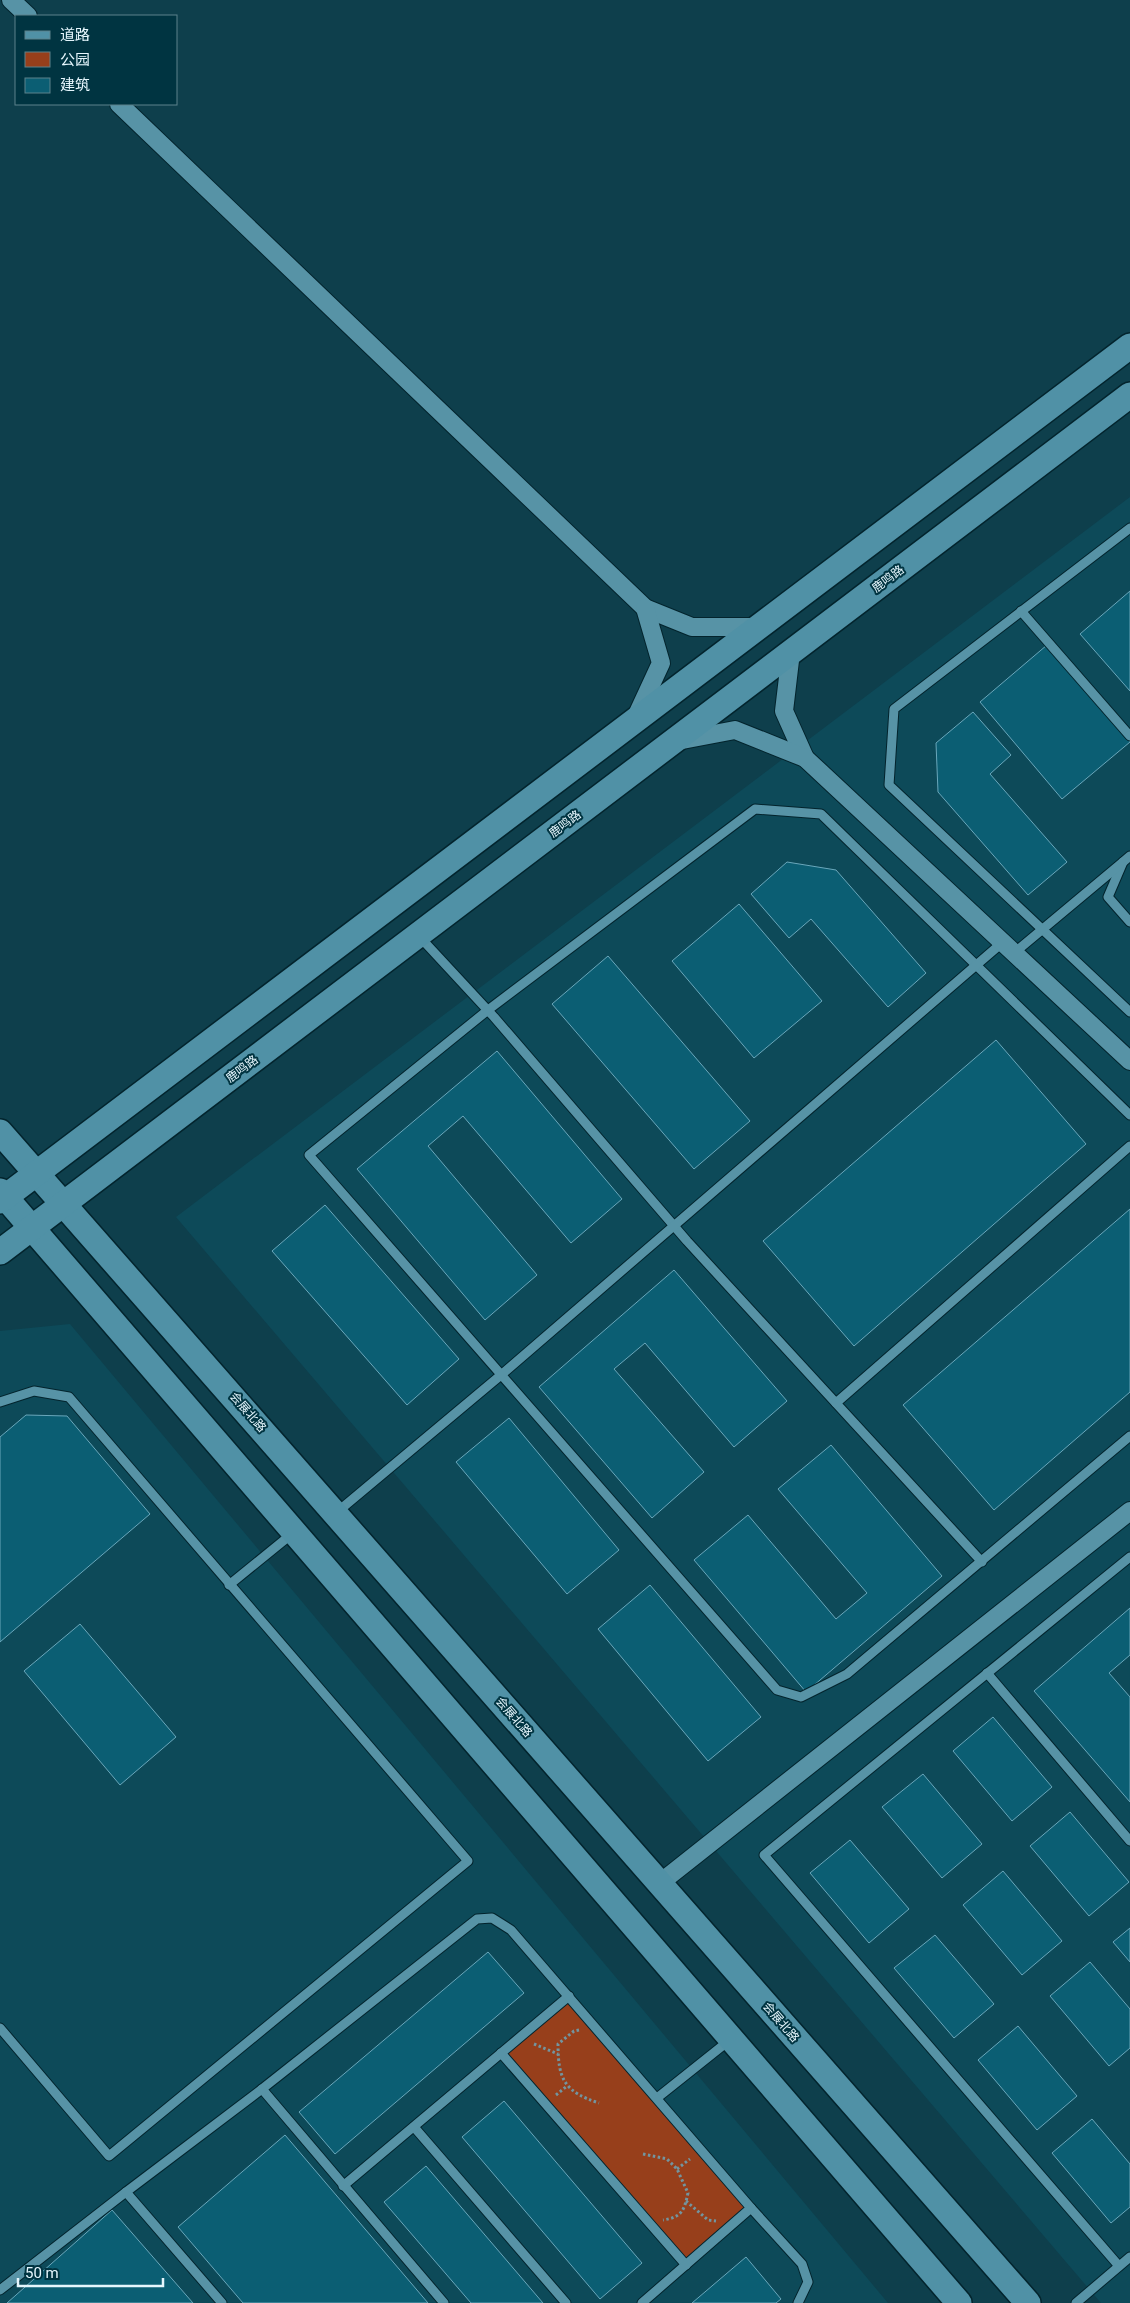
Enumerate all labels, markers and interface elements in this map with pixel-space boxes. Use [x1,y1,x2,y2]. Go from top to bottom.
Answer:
legend [15,15,178,105]
text: 道路 [60,26,90,44]
text: 公园 [60,51,90,69]
text: 建筑 [60,76,90,94]
street label: 鹿鸣路 [869,563,907,595]
street label: 鹿鸣路 [546,808,584,840]
street label: 鹿鸣路 [223,1053,261,1085]
street label: 会展北路 [227,1389,269,1435]
street label: 会展北路 [493,1694,535,1740]
street label: 会展北路 [760,1999,802,2045]
scale bar [18,2256,162,2288]
text: 50 m [25,2264,59,2282]

